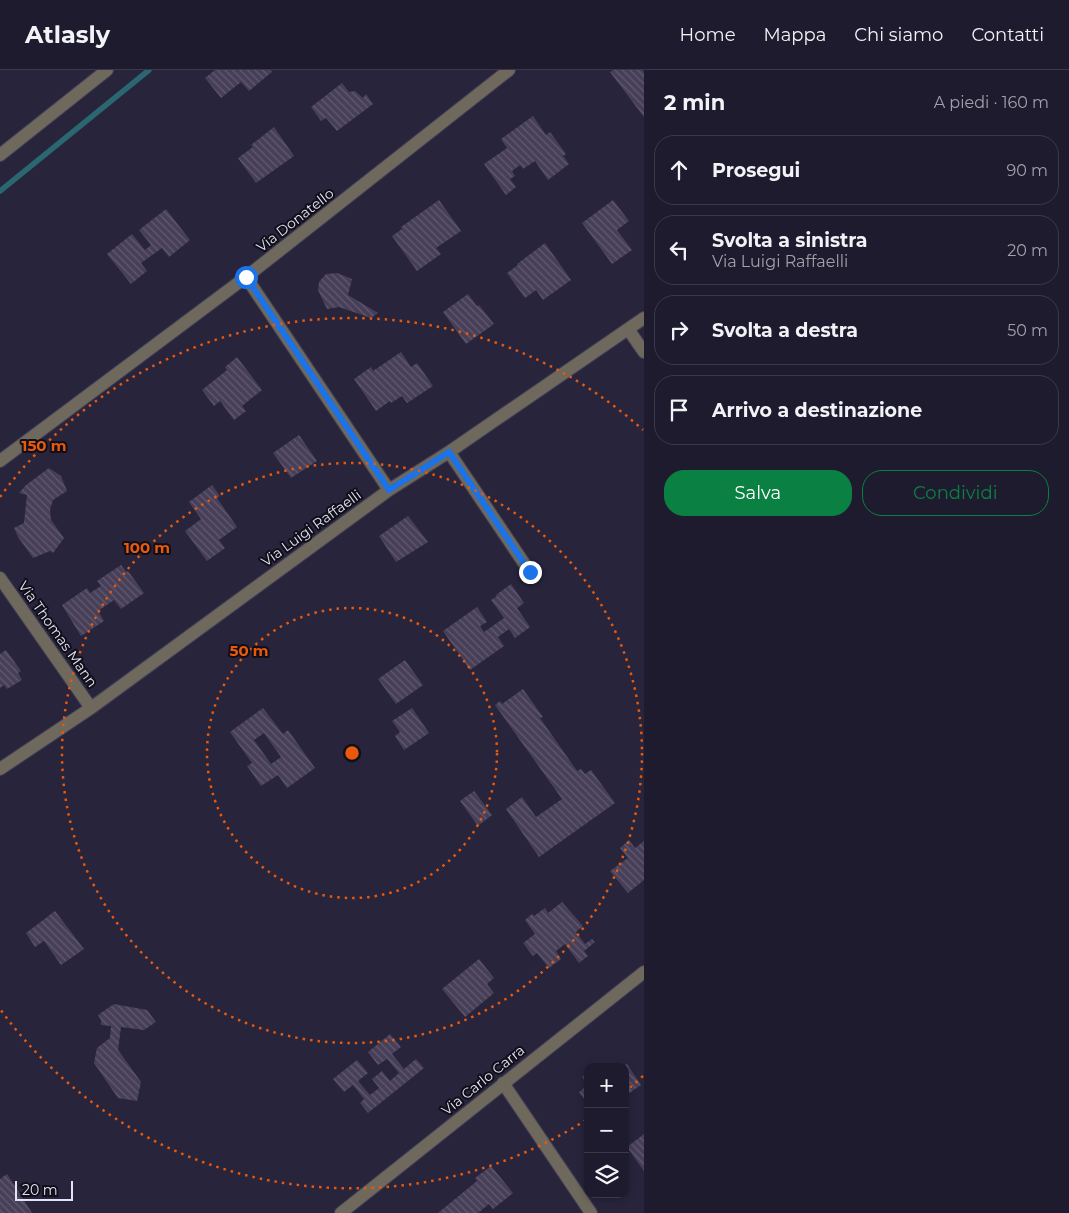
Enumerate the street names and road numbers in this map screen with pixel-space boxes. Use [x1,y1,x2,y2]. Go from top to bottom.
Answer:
street label: Via Donatello [253,184,338,256]
street label: Via Luigi Raffaelli [257,486,365,570]
street label: Via Thomas Mann [15,577,101,691]
street label: Via Carlo Carra [438,1041,528,1119]

